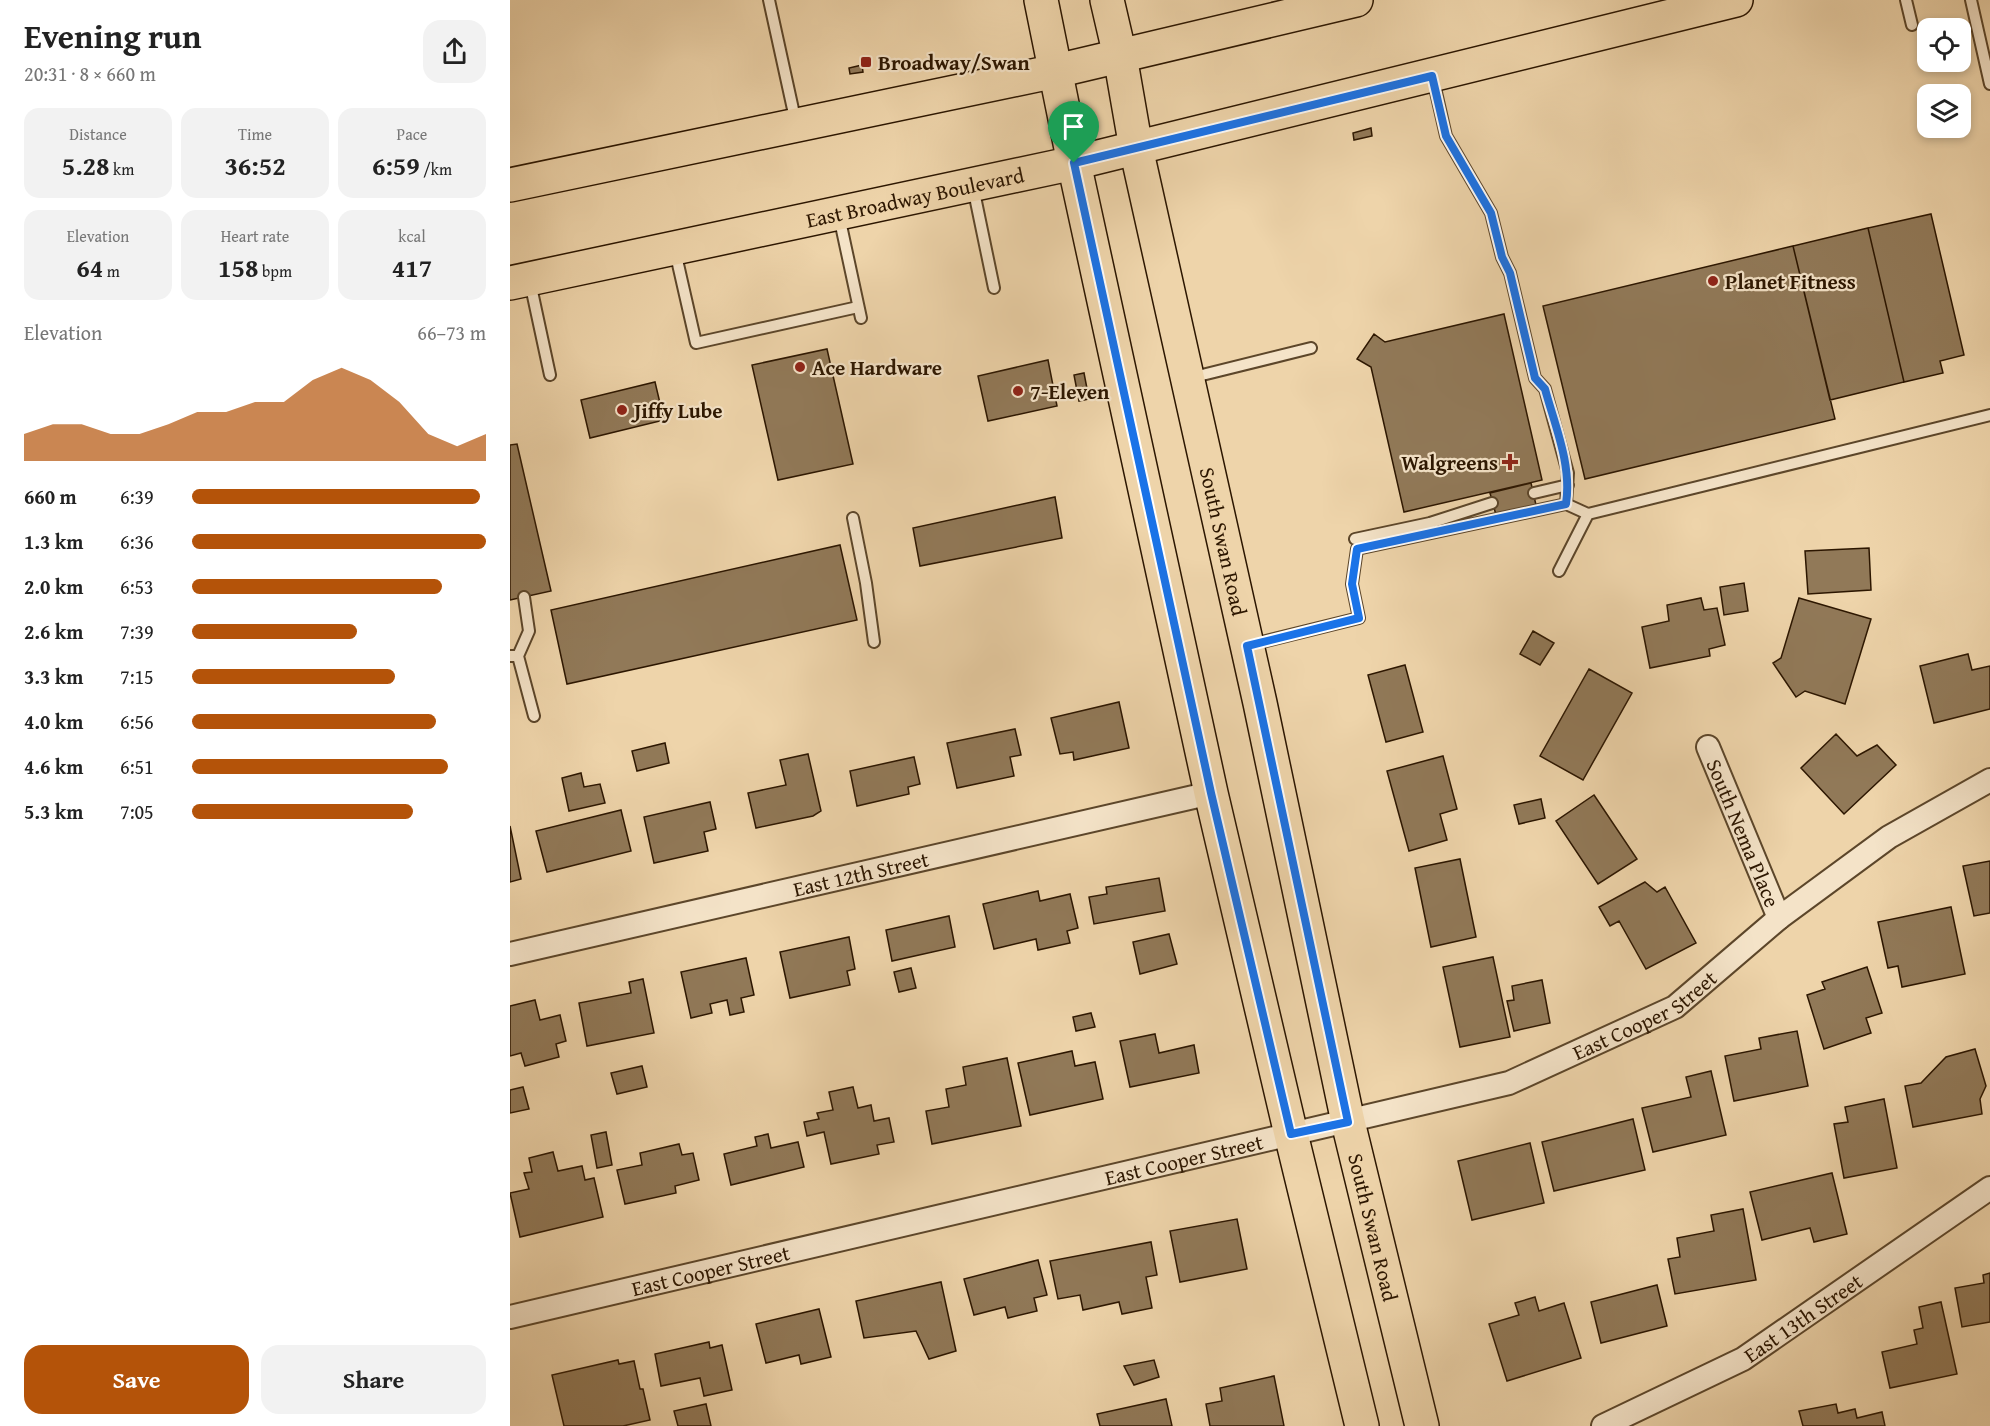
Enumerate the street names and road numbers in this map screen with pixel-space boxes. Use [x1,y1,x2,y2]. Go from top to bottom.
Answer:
street label: East Broadway Boulevard [803,158,1028,235]
street label: South Swan Road [1192,464,1256,619]
street label: South Nema Place [1699,754,1788,912]
street label: East 12th Street [790,843,932,904]
street label: East Cooper Street [1567,962,1724,1067]
street label: East Cooper Street [1102,1126,1266,1193]
street label: South Swan Road [1341,1150,1407,1305]
street label: East Cooper Street [628,1236,793,1304]
street label: East 13th Street [1737,1265,1869,1370]

